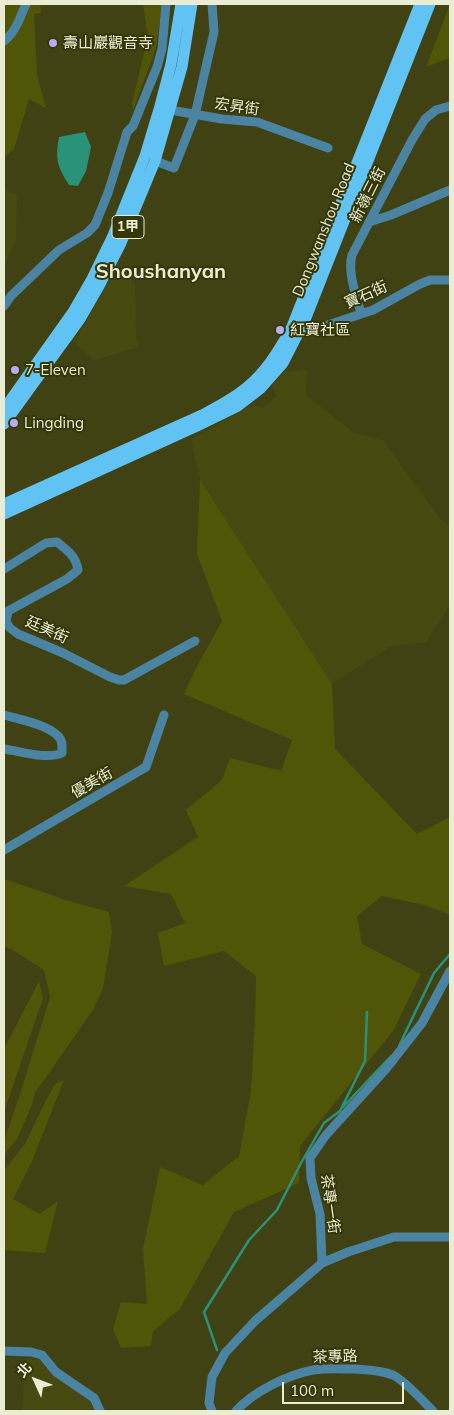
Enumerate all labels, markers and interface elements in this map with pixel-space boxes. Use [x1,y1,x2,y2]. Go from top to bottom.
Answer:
place label: 壽山巖觀音寺 [63,34,153,52]
marker: 壽山巖觀音寺 [47,37,59,49]
street label: 宏昇街 [213,95,261,119]
street label: Dongwanshou Road [289,161,359,299]
street label: 新嶺三街 [346,164,390,226]
road number: 1甲 [112,216,144,238]
district label: Shoushanyan [96,260,226,284]
street label: 寶石街 [342,278,390,312]
place label: 紅寶社區 [290,321,350,339]
marker: 紅寶社區 [274,324,286,336]
place label: 7-Eleven [25,361,86,379]
marker: 7-Eleven [9,364,21,376]
place label: Lingding [24,414,84,432]
marker: Lingding [8,417,20,429]
street label: 廷美街 [23,613,71,647]
street label: 優美街 [68,764,116,802]
street label: 茶專一街 [317,1173,343,1235]
street label: 茶專路 [312,1347,358,1367]
north arrow [10,1355,60,1405]
text: 北 [13,1359,35,1381]
scale bar [284,1372,406,1404]
text: 100 m [290,1381,334,1400]

